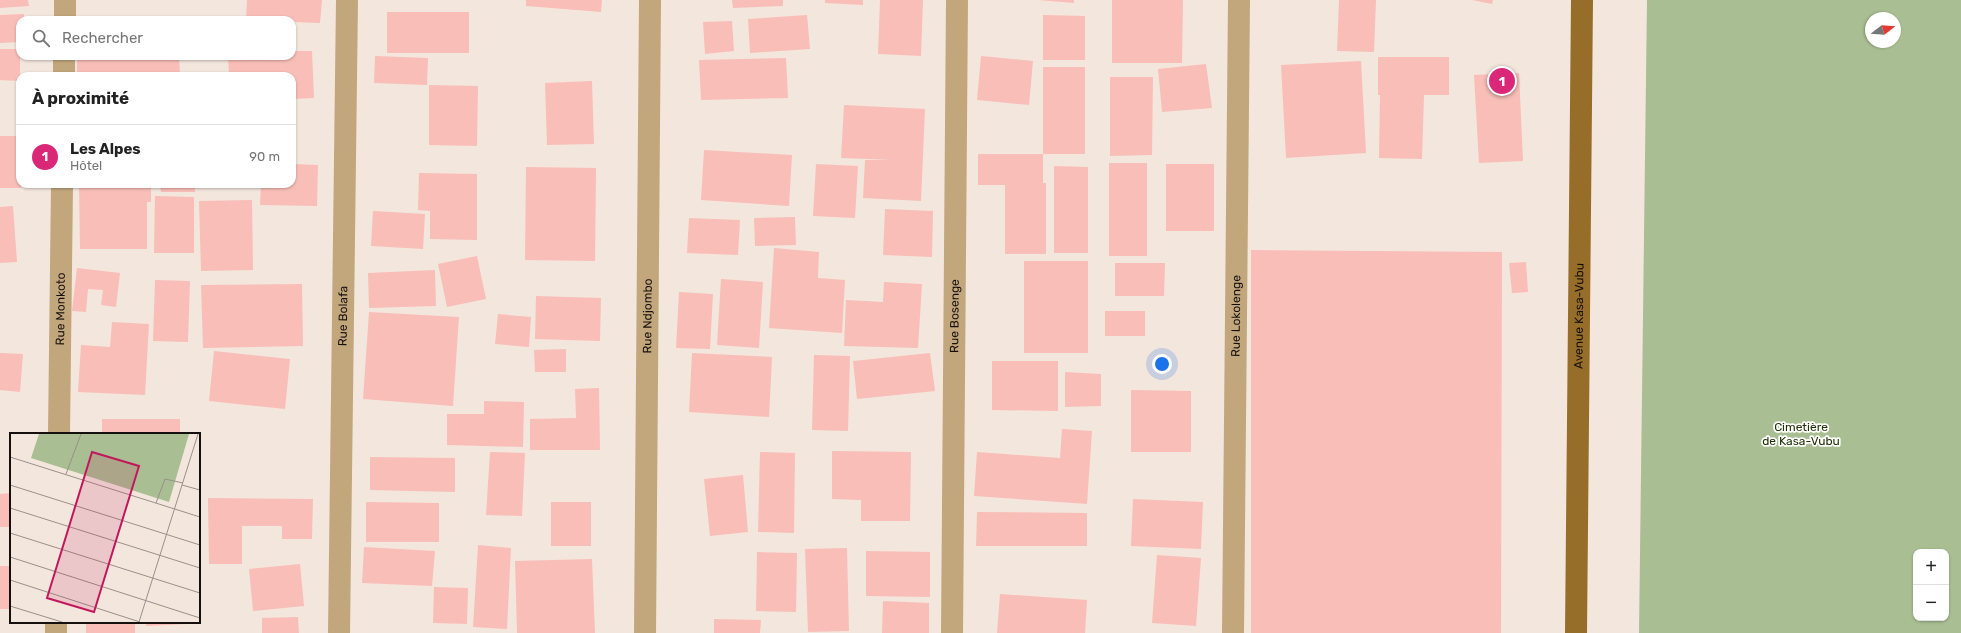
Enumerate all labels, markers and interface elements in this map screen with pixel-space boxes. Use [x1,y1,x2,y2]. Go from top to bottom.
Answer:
north arrow [1865,12,1901,48]
search box [16,16,296,60]
icon: search [30,27,52,49]
text: Rechercher [62,29,143,47]
pin: 1 [1489,66,1515,96]
text: À proximité [32,88,129,108]
text: Les Alpes [70,140,141,158]
text: 1 [42,149,48,164]
text: 90 m [249,149,280,164]
text: Hôtel [70,158,102,173]
street label: Avenue Kasa-Vubu [1572,263,1587,369]
street label: Rue Monkoto [53,272,68,346]
street label: Rue Lokolenge [1229,275,1243,357]
street label: Rue Ndjombo [640,278,655,354]
street label: Rue Bosenge [947,279,962,353]
street label: Rue Bolafa [336,286,350,346]
your location [1152,354,1172,374]
park label: Cimetière de Kasa-Vubu [1762,420,1840,448]
inset map [10,433,200,623]
map controls [1913,549,1949,621]
button: + [1913,549,1949,585]
button: − [1913,585,1949,621]

